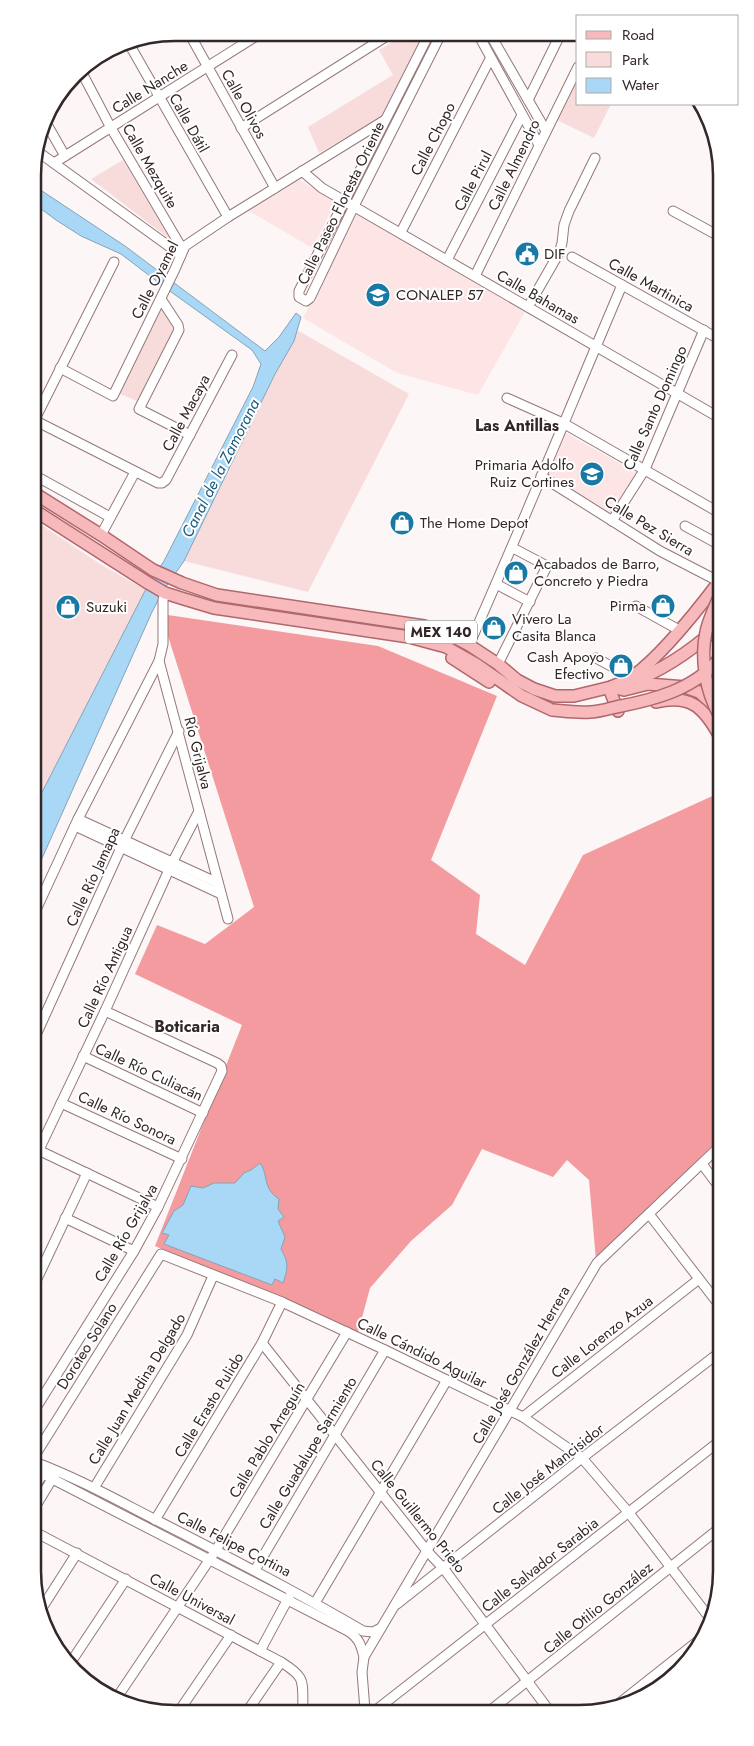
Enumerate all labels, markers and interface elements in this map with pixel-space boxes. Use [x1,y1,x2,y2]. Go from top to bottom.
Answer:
legend [576,15,739,105]
text: Road [622,24,654,46]
text: Park [622,49,649,71]
street label: Calle Nanche [108,55,193,119]
street label: Calle Olivos [216,65,272,143]
text: Water [622,74,660,96]
street label: Calle Dátil [164,89,214,157]
street label: Calle Chopo [405,98,461,180]
street label: Calle Almendro [482,116,546,214]
street label: Calle Paseo Floresta Oriente [292,117,390,288]
street label: Calle Mezquite [117,120,183,213]
street label: Calle Pirul [448,147,498,215]
street label: Calle Oyamel [126,237,184,323]
public building icon: DIF [514,241,540,267]
place label: DIF [544,243,565,265]
street label: Calle Martinica [604,252,698,318]
street label: Calle Bahamas [493,264,583,330]
school or university icon: CONALEP 57 [365,282,391,308]
place label: CONALEP 57 [396,284,484,306]
street label: Calle Santo Domingo [618,342,692,474]
street label: Calle Macaya [157,371,215,455]
water label: Canal de la Zamorana [176,395,265,542]
district label: Las Antillas [475,414,559,437]
place label: Primaria Adolfo Ruiz Cortines [475,454,574,493]
school or university icon: Primaria Adolfo Ruiz Cortines [579,461,605,487]
street label: Calle Pez Sierra [600,491,698,561]
shop icon: The Home Depot [389,510,415,536]
place label: The Home Depot [420,512,529,534]
place label: Acabados de Barro, Concreto y Piedra [534,553,660,592]
shop icon: Acabados de Barro, Concreto y Piedra [503,560,529,586]
shop icon: Pirma [650,593,676,619]
shop icon: Suzuki [55,594,81,620]
place label: Pirma [610,595,646,617]
place label: Suzuki [86,596,127,618]
place label: Vivero La Casita Blanca [512,608,596,647]
shop icon: Vivero La Casita Blanca [481,615,507,641]
road number: MEX 140 [405,620,477,644]
place label: Cash Apoyo Efectivo [527,646,604,685]
shop icon: Cash Apoyo Efectivo [608,653,634,679]
street label: Río Grijalva [178,714,218,792]
street label: Calle Río Jamapa [60,824,126,930]
street label: Calle Río Antigua [72,922,138,1032]
district label: Boticaria [154,1015,220,1038]
street label: Calle Río Culiacán [91,1037,207,1107]
street label: Calle Río Sonora [74,1086,180,1150]
street label: Calle Río Grijalva [89,1180,163,1286]
street label: Calle José González Herrera [467,1282,575,1448]
street label: Calle Lorenzo Azua [546,1290,658,1384]
street label: Doroteo Solano [52,1298,122,1394]
street label: Calle Juan Medina Delgado [83,1309,191,1469]
street label: Calle Cándido Aguilar [353,1312,491,1394]
street label: Calle Erasto Pulido [169,1348,249,1462]
street label: Calle Guadalupe Sarmiento [254,1372,362,1534]
street label: Calle Pablo Arreguín [224,1378,310,1502]
street label: Calle José Mancisidor [487,1418,609,1520]
street label: Calle Guillermo Prieto [365,1454,471,1578]
street label: Calle Felipe Cortina [173,1506,295,1582]
street label: Calle Salvador Sarabia [477,1512,603,1618]
street label: Calle Otilio González [538,1557,658,1659]
street label: Calle Universal [145,1567,239,1631]

